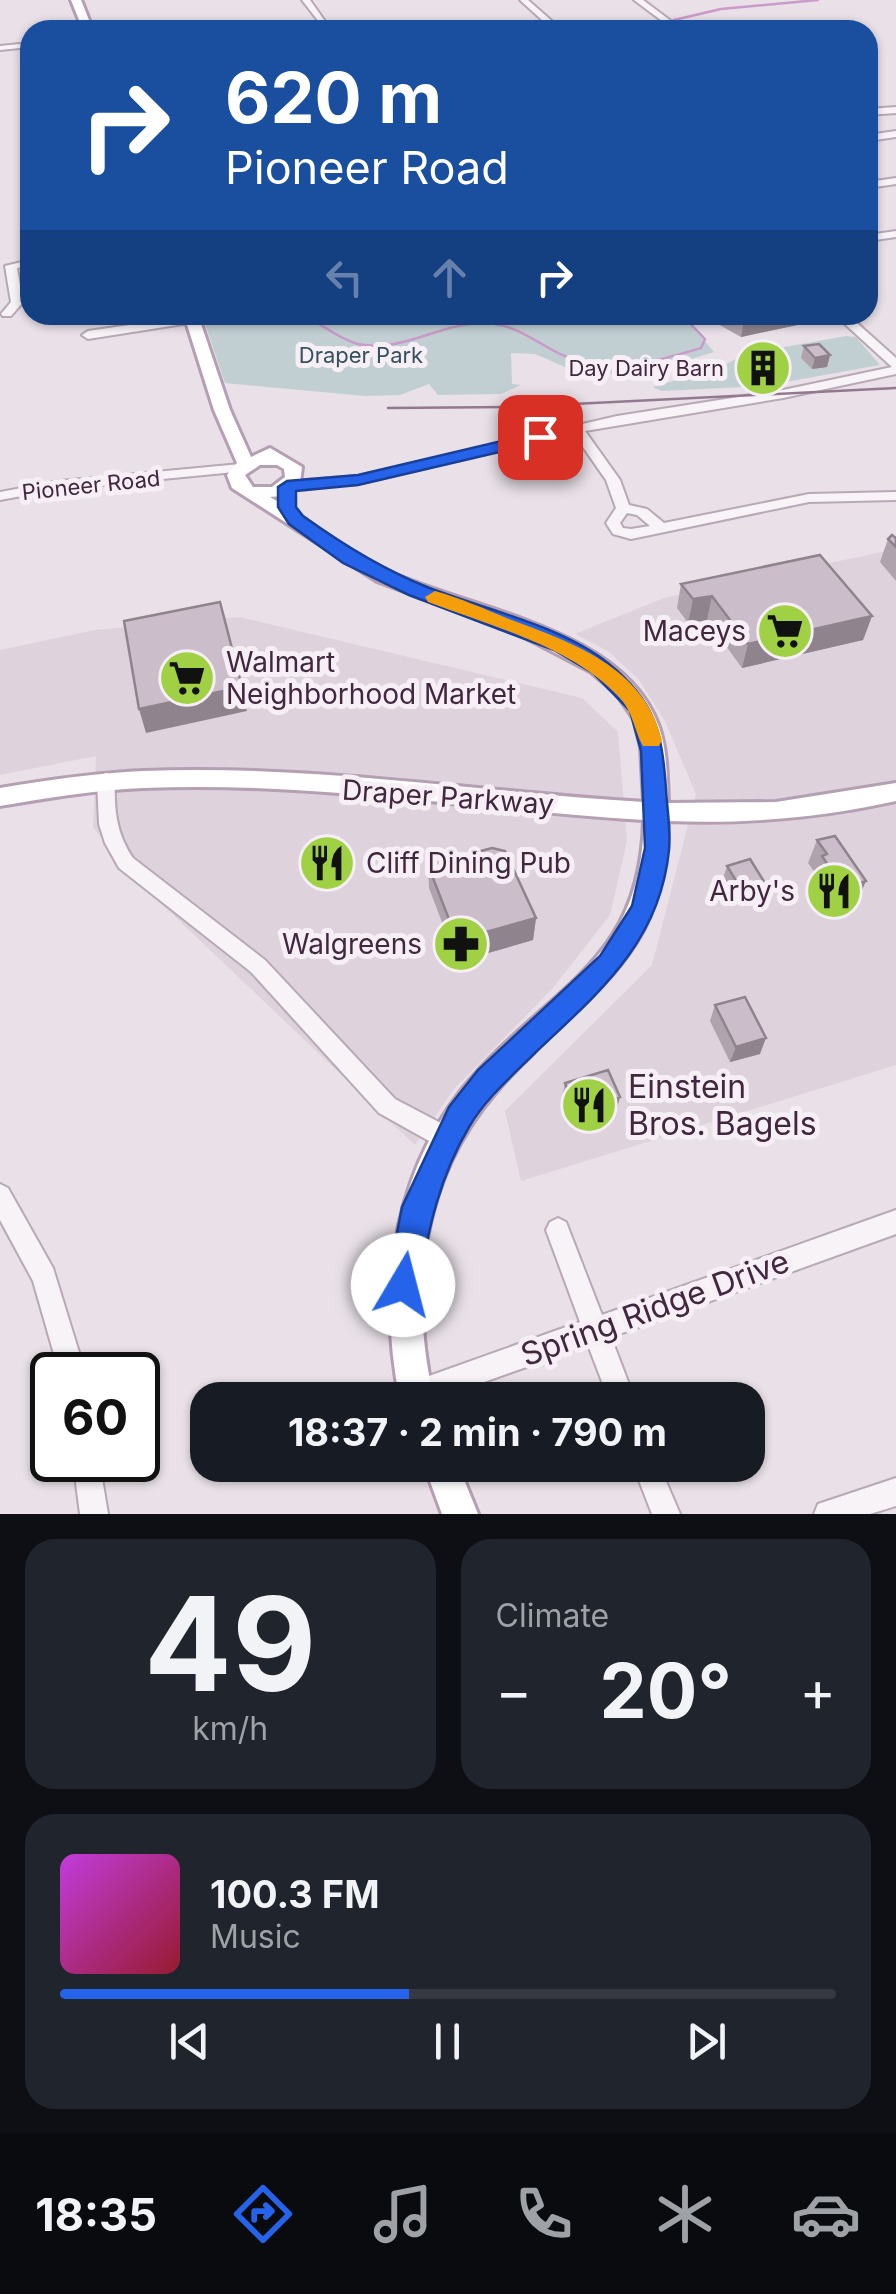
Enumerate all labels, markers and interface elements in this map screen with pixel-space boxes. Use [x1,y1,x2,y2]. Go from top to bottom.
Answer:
text: 620 m [225,55,442,140]
icon: right [60,60,190,190]
text: Pioneer Road [225,140,509,195]
icon: left [317,250,372,305]
icon: ahead [422,250,477,305]
icon: right [527,250,582,305]
building icon: Day Dairy Barn [733,338,793,398]
park label: Draper Park [299,342,423,368]
place label: Day Dairy Barn [568,355,724,381]
pin [498,395,583,480]
icon: arrive [513,410,568,465]
street label: Pioneer Road [21,465,161,505]
supermarket icon: Maceys [755,601,815,661]
place label: Maceys [643,614,746,648]
place label: Walmart Neighborhood Market [226,645,516,711]
supermarket icon: Walmart Neighborhood Market [157,648,217,708]
street label: Draper Parkway [341,773,555,821]
restaurant icon: Cliff Dining Pub [297,833,357,893]
place label: Cliff Dining Pub [366,846,571,880]
restaurant icon: Arby's [804,861,864,921]
place label: Arby's [709,874,795,908]
pharmacy icon: Walgreens [431,914,491,974]
place label: Walgreens [282,927,422,961]
place label: Einstein Bros. Bagels [628,1067,817,1143]
restaurant icon: Einstein Bros. Bagels [559,1075,619,1135]
position arrow [351,1233,455,1337]
street label: Spring Ridge Drive [515,1241,794,1374]
speed limit sign: 60 [30,1352,160,1482]
text: 18:37 · 2 min · 790 m [288,1409,667,1455]
text: 49 [144,1565,316,1722]
text: Climate [496,1596,609,1635]
text: 20° [600,1645,732,1736]
text: − [496,1658,532,1724]
text: + [800,1658,836,1724]
text: km/h [192,1709,268,1748]
text: 100.3 FM [210,1871,380,1917]
text: Music [210,1917,301,1956]
icon: previous [162,2014,217,2069]
icon: pause [420,2014,475,2069]
icon: next [679,2014,734,2069]
icon: directions [228,2179,298,2249]
icon: music [368,2179,438,2249]
icon: phone [509,2179,579,2249]
icon: climate [650,2179,720,2249]
icon: car [791,2179,861,2249]
text: 18:35 [35,2187,157,2242]

